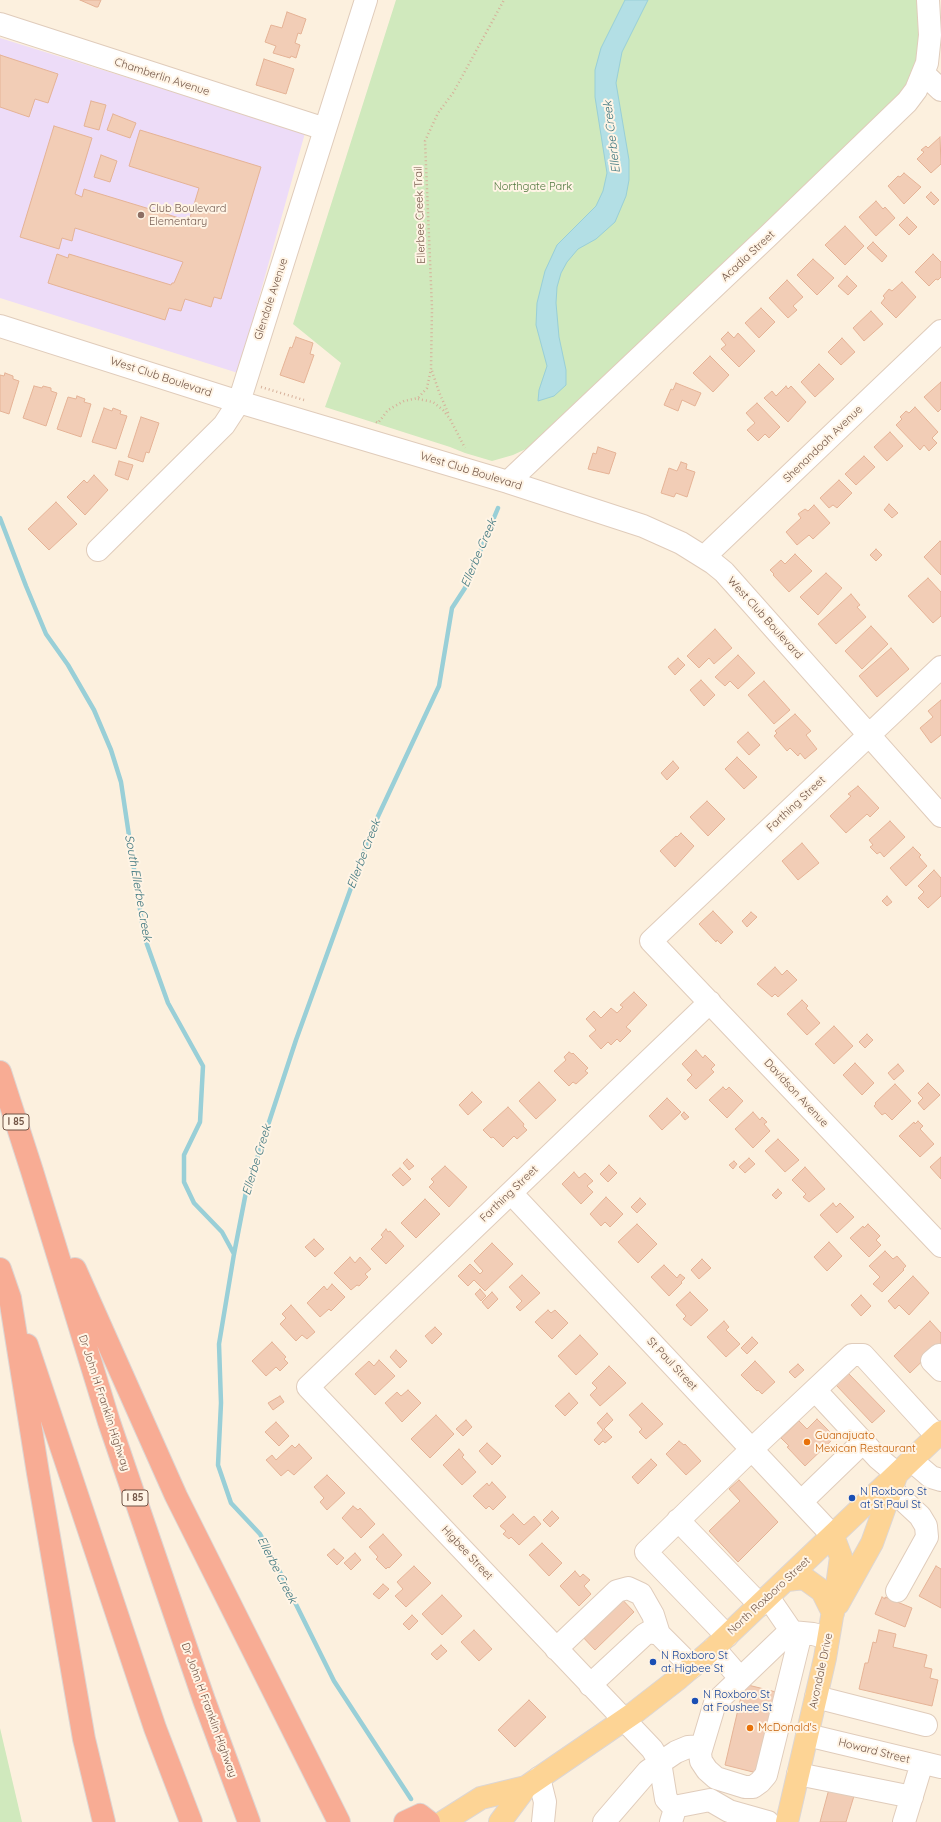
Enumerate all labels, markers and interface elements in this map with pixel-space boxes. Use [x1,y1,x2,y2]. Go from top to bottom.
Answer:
street label: Chamberlin Avenue [113,55,211,99]
water label: Ellerbe Creek [600,100,624,174]
street label: Ellerbee Creek Trail [412,166,428,264]
park label: Northgate Park [494,180,572,194]
place label: Club Boulevard Elementary [149,202,226,228]
marker: Club Boulevard Elementary [136,210,146,220]
street label: Acadia Street [719,228,777,284]
street label: Glendale Avenue [252,256,290,342]
street label: West Club Boulevard [109,354,213,400]
street label: Shenandoah Avenue [781,403,865,485]
street label: West Club Boulevard [418,449,524,493]
water label: Ellerbe Creek [458,517,500,589]
street label: West Club Boulevard [725,574,805,662]
street label: Farthing Street [764,773,828,835]
water label: Ellerbe Creek [344,817,384,891]
water label: South Ellerbe Creek [122,834,154,942]
street label: Davidson Avenue [761,1056,831,1130]
road number: I 85 [3,1114,29,1130]
water label: Ellerbe Creek [239,1123,275,1197]
street label: Farthing Street [477,1163,541,1225]
street label: Dr John H Franklin Highway [76,1333,132,1473]
street label: St Paul Street [644,1335,700,1393]
place label: Guanajuato Mexican Restaurant [815,1429,916,1455]
marker: Guanajuato Mexican Restaurant [802,1437,812,1447]
place label: N Roxboro St at St Paul St [860,1485,927,1511]
road number: I 85 [122,1490,148,1506]
marker: N Roxboro St at St Paul St [847,1493,857,1503]
street label: Higbee Street [439,1523,495,1583]
water label: Ellerbe Creek [254,1534,300,1606]
street label: North Roxboro Street [725,1554,813,1638]
street label: Avondale Drive [807,1632,835,1710]
street label: Dr John H Franklin Highway [178,1641,240,1779]
place label: N Roxboro St at Higbee St [661,1649,728,1675]
marker: N Roxboro St at Higbee St [648,1657,658,1667]
place label: N Roxboro St at Foushee St [703,1688,772,1714]
marker: N Roxboro St at Foushee St [690,1696,700,1706]
place label: McDonald's [758,1721,817,1735]
marker: McDonald's [745,1723,755,1733]
street label: Howard Street [837,1736,911,1766]

